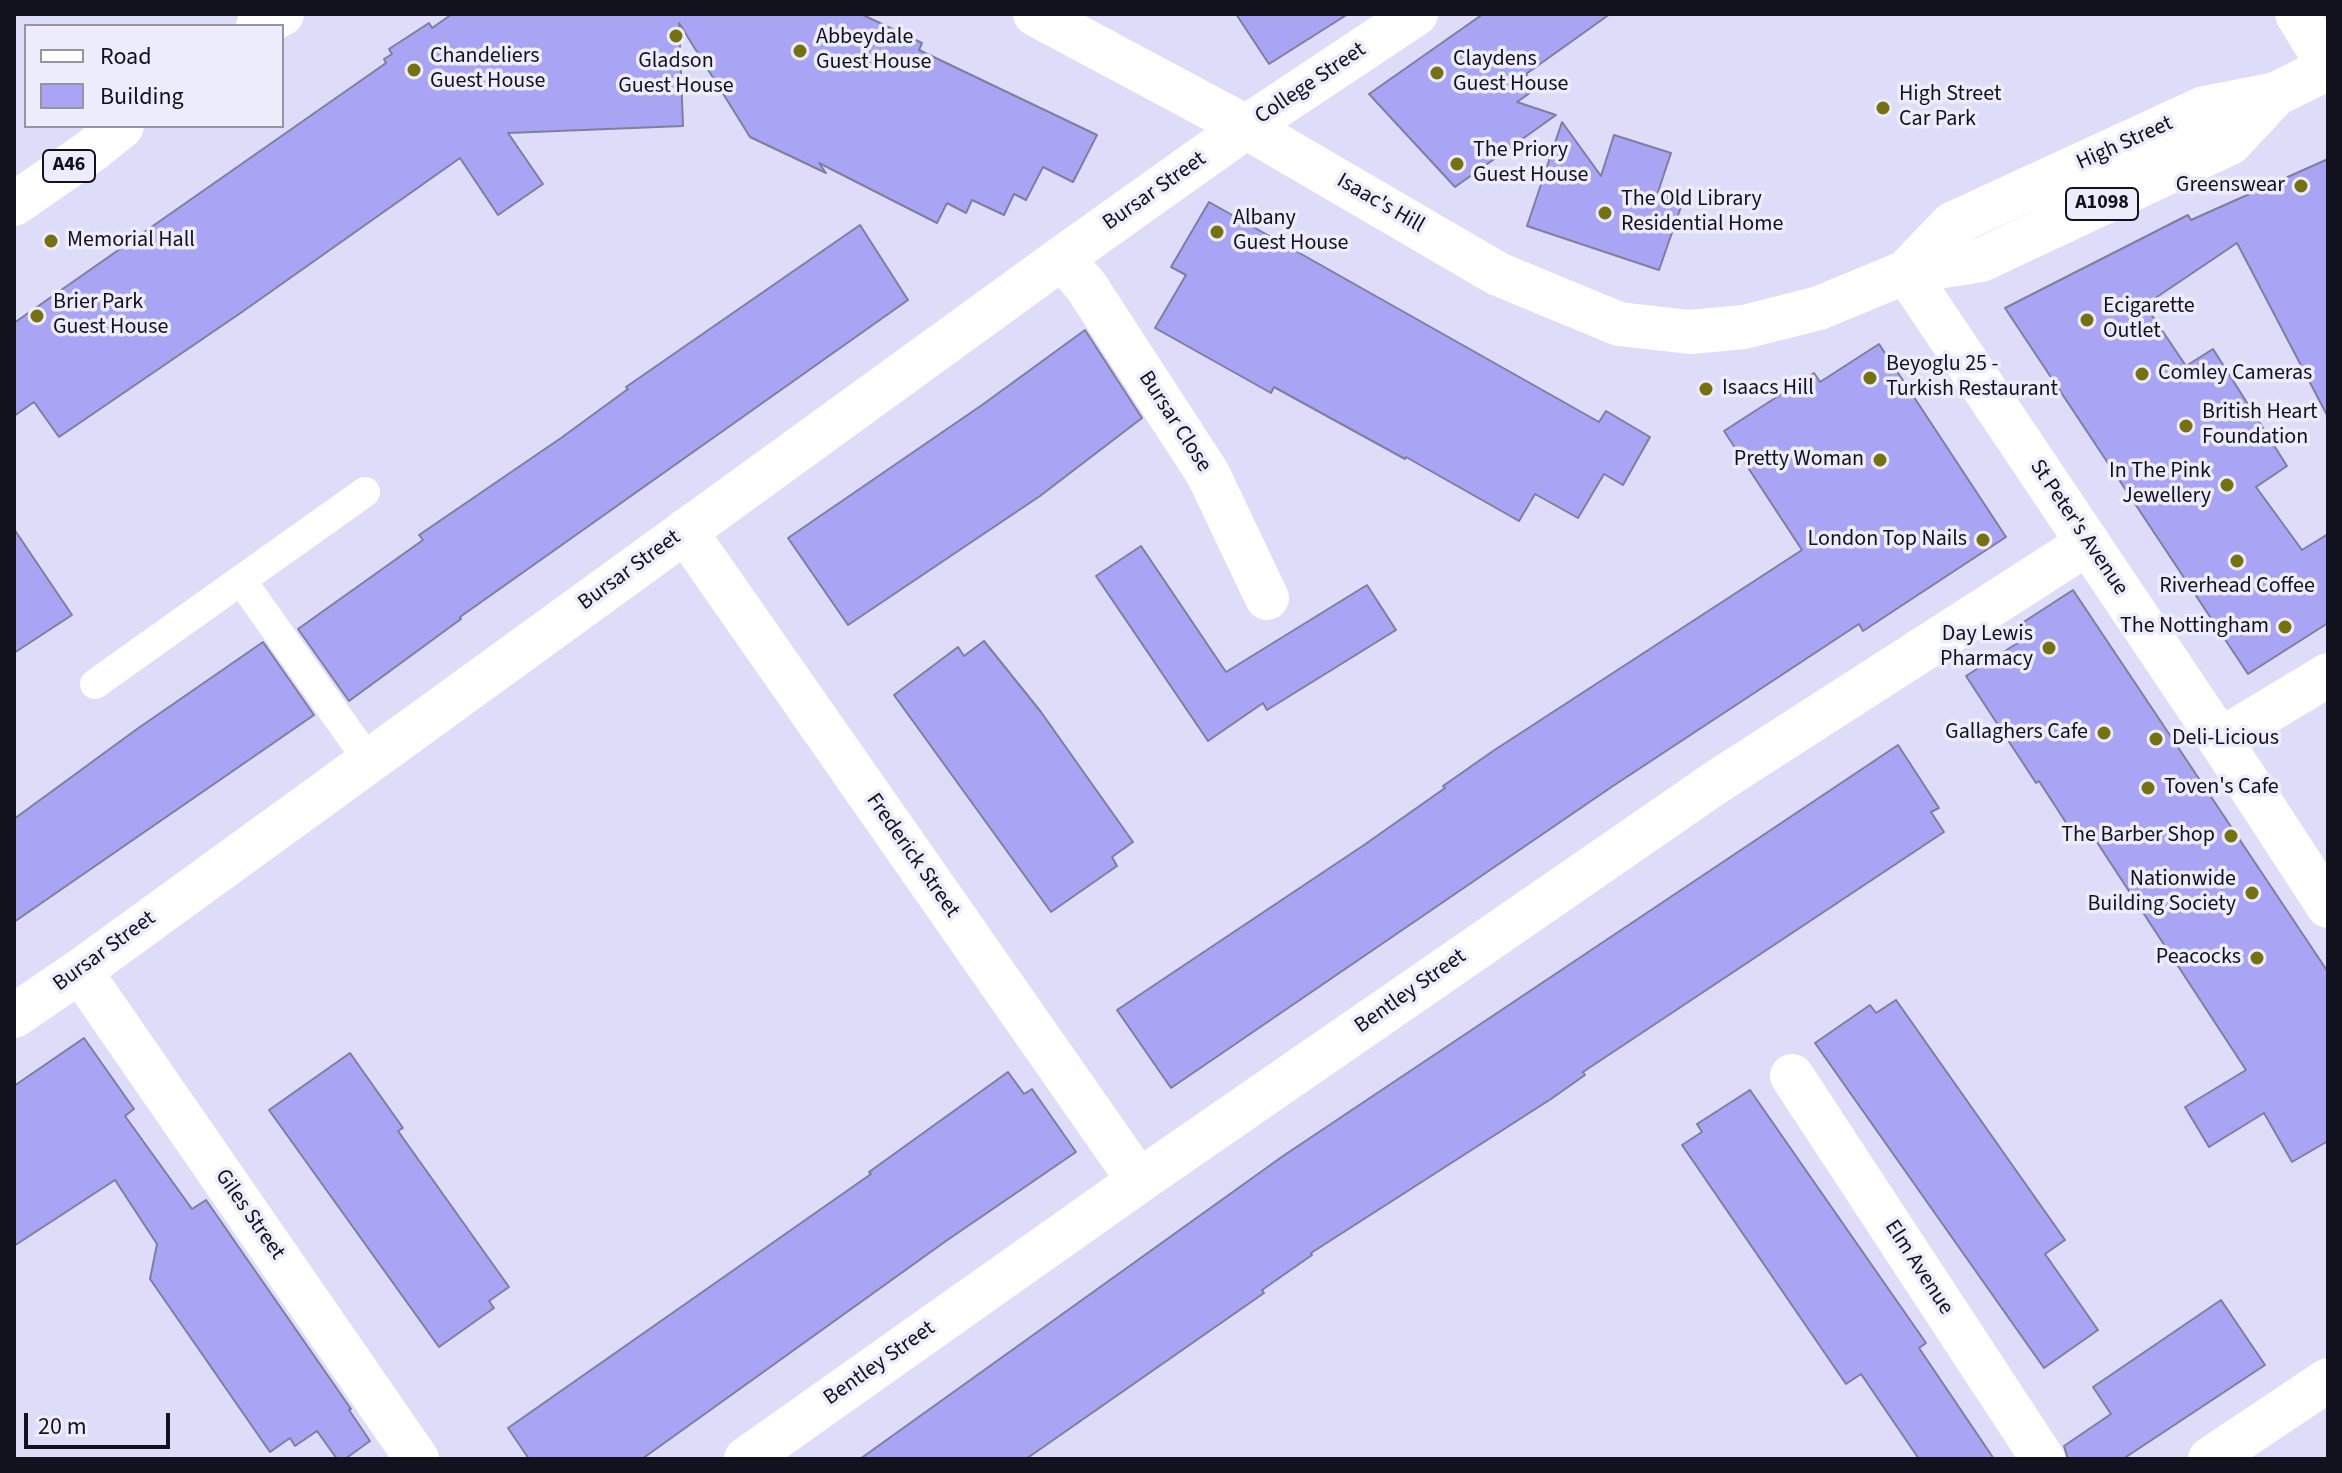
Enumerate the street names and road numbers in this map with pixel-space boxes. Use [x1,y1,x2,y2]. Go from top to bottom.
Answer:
street label: College Street [1251,37,1371,131]
street label: High Street [2073,111,2177,177]
street label: Bursar Street [1098,147,1212,237]
road number: A46 [43,150,95,182]
street label: Isaac's Hill [1331,168,1429,240]
road number: A1098 [2066,188,2138,220]
street label: Bursar Close [1132,367,1216,477]
street label: St Peter's Avenue [2023,455,2133,601]
street label: Bursar Street [574,525,686,617]
street label: Frederick Street [859,789,965,923]
street label: Bursar Street [49,906,161,998]
street label: Bentley Street [1350,944,1472,1040]
street label: Giles Street [208,1165,290,1265]
street label: Elm Avenue [1878,1216,1958,1320]
street label: Bentley Street [819,1316,941,1412]

